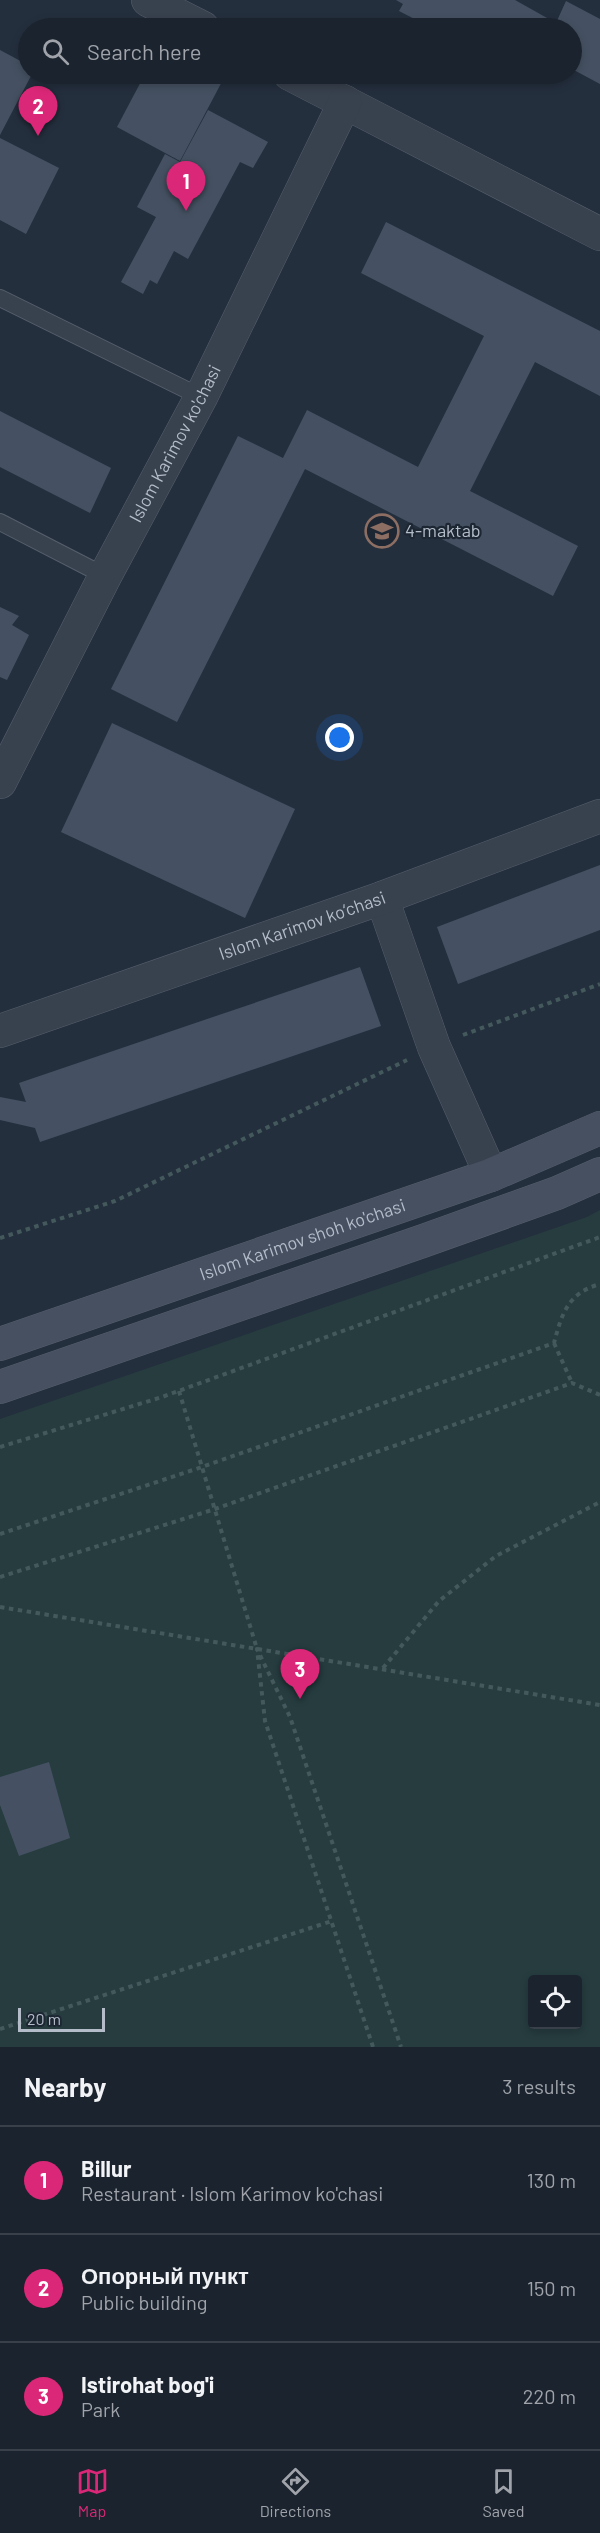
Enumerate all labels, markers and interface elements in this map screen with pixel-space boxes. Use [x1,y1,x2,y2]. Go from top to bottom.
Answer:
search box [18,18,582,84]
icon: search [39,35,72,68]
text: Search here [87,38,201,64]
pin: 2 [18,86,57,136]
pin: 1 [166,162,206,211]
street label: Islom Karimov ko'chasi [124,361,225,526]
school or university icon: 4-maktab [364,513,400,549]
place label: 4-maktab [405,519,481,541]
your location [325,723,354,752]
street label: Islom Karimov ko‘chasi [216,886,388,964]
street label: Islom Karimov shoh ko'chasi [196,1193,408,1284]
pin: 3 [280,1650,320,1699]
map controls [528,1975,582,2029]
button: locate [528,1975,582,2029]
scale bar [18,2005,105,2032]
text: 20 m [27,2009,61,2028]
text: Nearby [24,2071,106,2102]
text: 3 results [502,2074,576,2098]
text: Billur [81,2155,131,2181]
text: 1 [40,2168,47,2192]
text: 130 m [527,2168,576,2192]
text: Restaurant · Islom Karimov ko'chasi [81,2181,383,2205]
text: Опорный пункт [81,2262,249,2288]
text: 2 [38,2276,49,2300]
text: 150 m [527,2276,576,2300]
text: Public building [81,2290,207,2314]
text: Istirohat bog'i [81,2371,214,2397]
text: 3 [38,2384,49,2408]
text: 220 m [523,2384,576,2408]
text: Park [81,2397,120,2421]
tab: Map [76,2465,109,2520]
tab: Directions [260,2465,331,2520]
tab: Saved [482,2465,524,2520]

